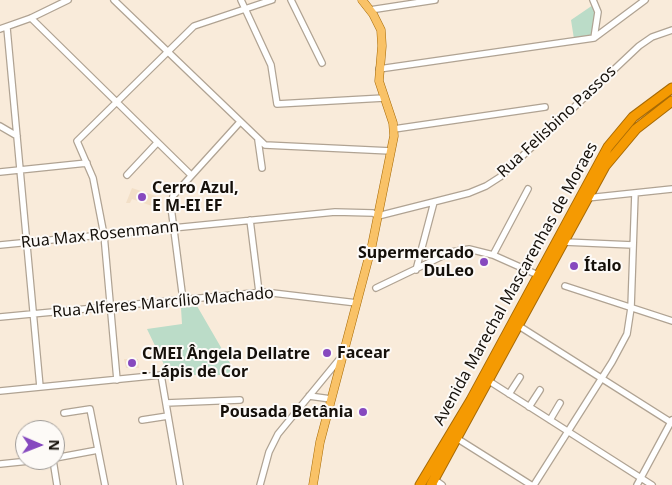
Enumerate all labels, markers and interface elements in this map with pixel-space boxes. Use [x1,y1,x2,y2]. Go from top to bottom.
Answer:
street label: Rua Felisbino Passos [494,62,620,182]
street label: Avenida Marechal Mascarenhas de Moraes [430,139,602,429]
place label: Cerro Azul, E M-EI EF [152,178,239,216]
marker: Cerro Azul, E M-EI EF [136,191,148,203]
street label: Rua Max Rosenmann [20,217,180,253]
place label: Supermercado DuLeo [358,243,474,281]
marker: Supermercado DuLeo [478,256,490,268]
place label: Ítalo [584,256,622,276]
marker: Ítalo [568,260,580,272]
street label: Rua Alferes Marcílio Machado [51,284,275,322]
place label: Facear [337,343,390,363]
place label: CMEI Ângela Dellatre - Lápis de Cor [142,344,310,382]
marker: Facear [321,347,333,359]
marker: CMEI Ângela Dellatre - Lápis de Cor [126,357,138,369]
place label: Pousada Betânia [220,402,353,422]
marker: Pousada Betânia [357,406,369,418]
north arrow [15,420,65,470]
text: N [45,439,64,451]

